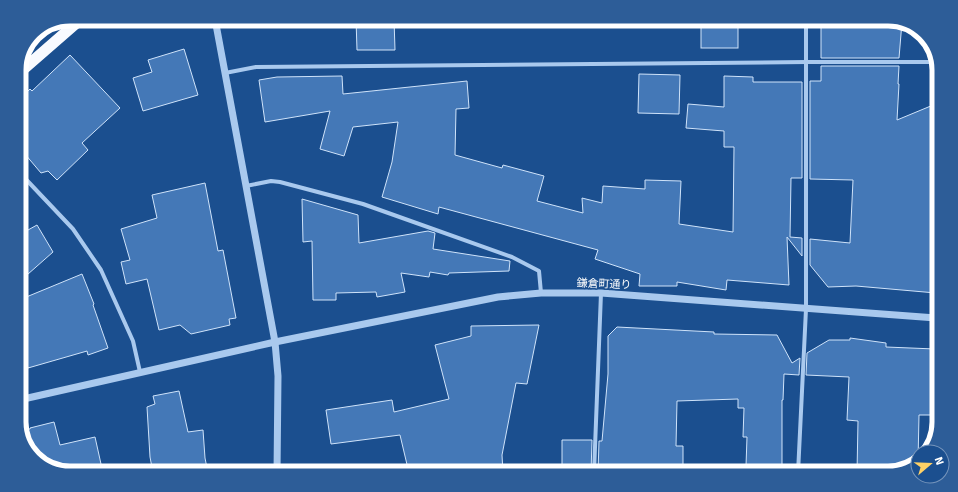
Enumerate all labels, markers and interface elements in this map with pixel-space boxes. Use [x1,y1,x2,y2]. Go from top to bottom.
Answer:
street label: 鎌倉町通り [576,277,632,291]
north arrow [910,444,950,484]
text: N [932,455,946,467]

